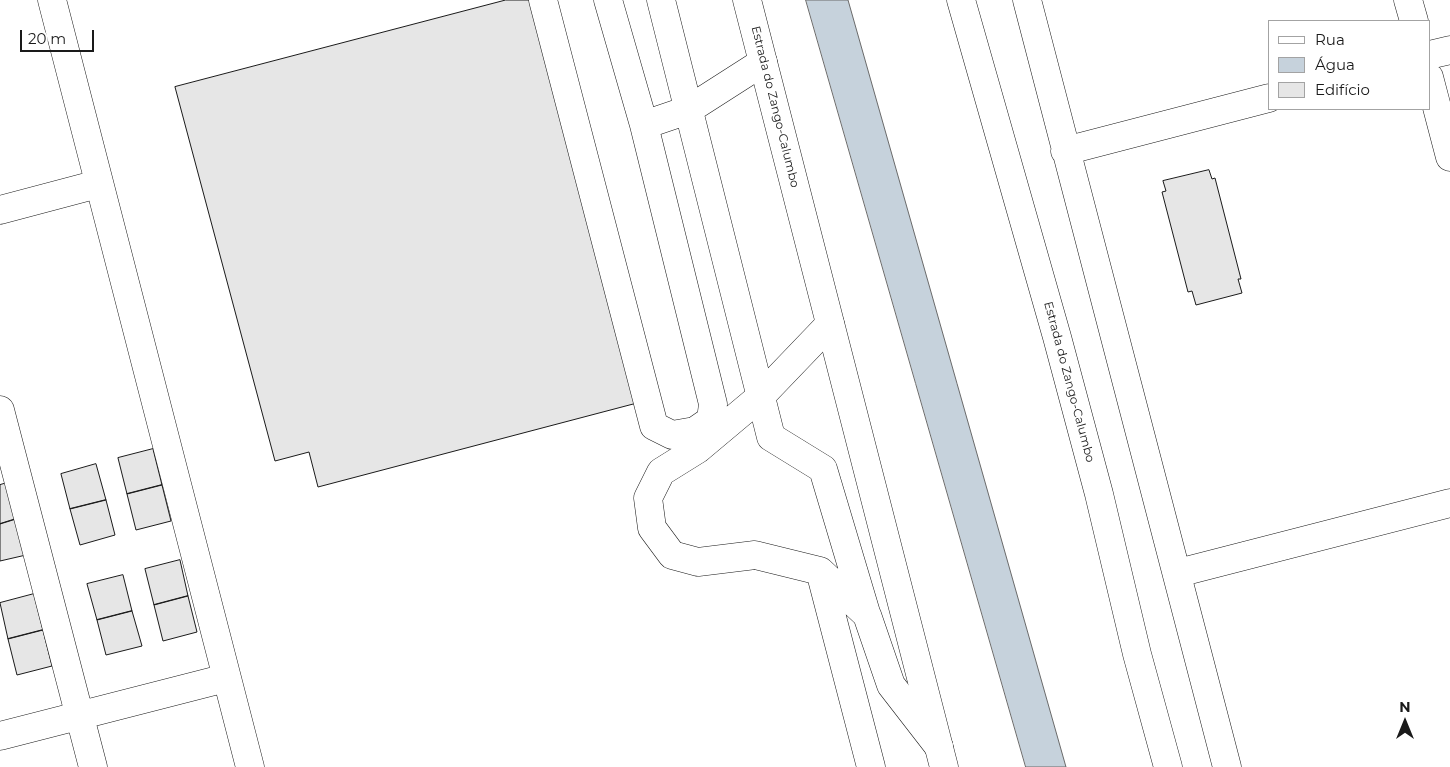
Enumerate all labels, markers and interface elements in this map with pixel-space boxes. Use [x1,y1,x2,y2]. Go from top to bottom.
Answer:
scale bar [22,20,96,52]
legend [1268,20,1430,110]
street label: Estrada do Zango-Calumbo [748,25,802,189]
text: 20 m [28,29,66,48]
text: Rua [1315,30,1345,49]
text: Água [1315,55,1355,74]
text: Edifício [1315,80,1370,99]
street label: Estrada do Zango-Calumbo [1041,300,1097,464]
north arrow [1380,697,1430,747]
text: N [1399,698,1411,716]

